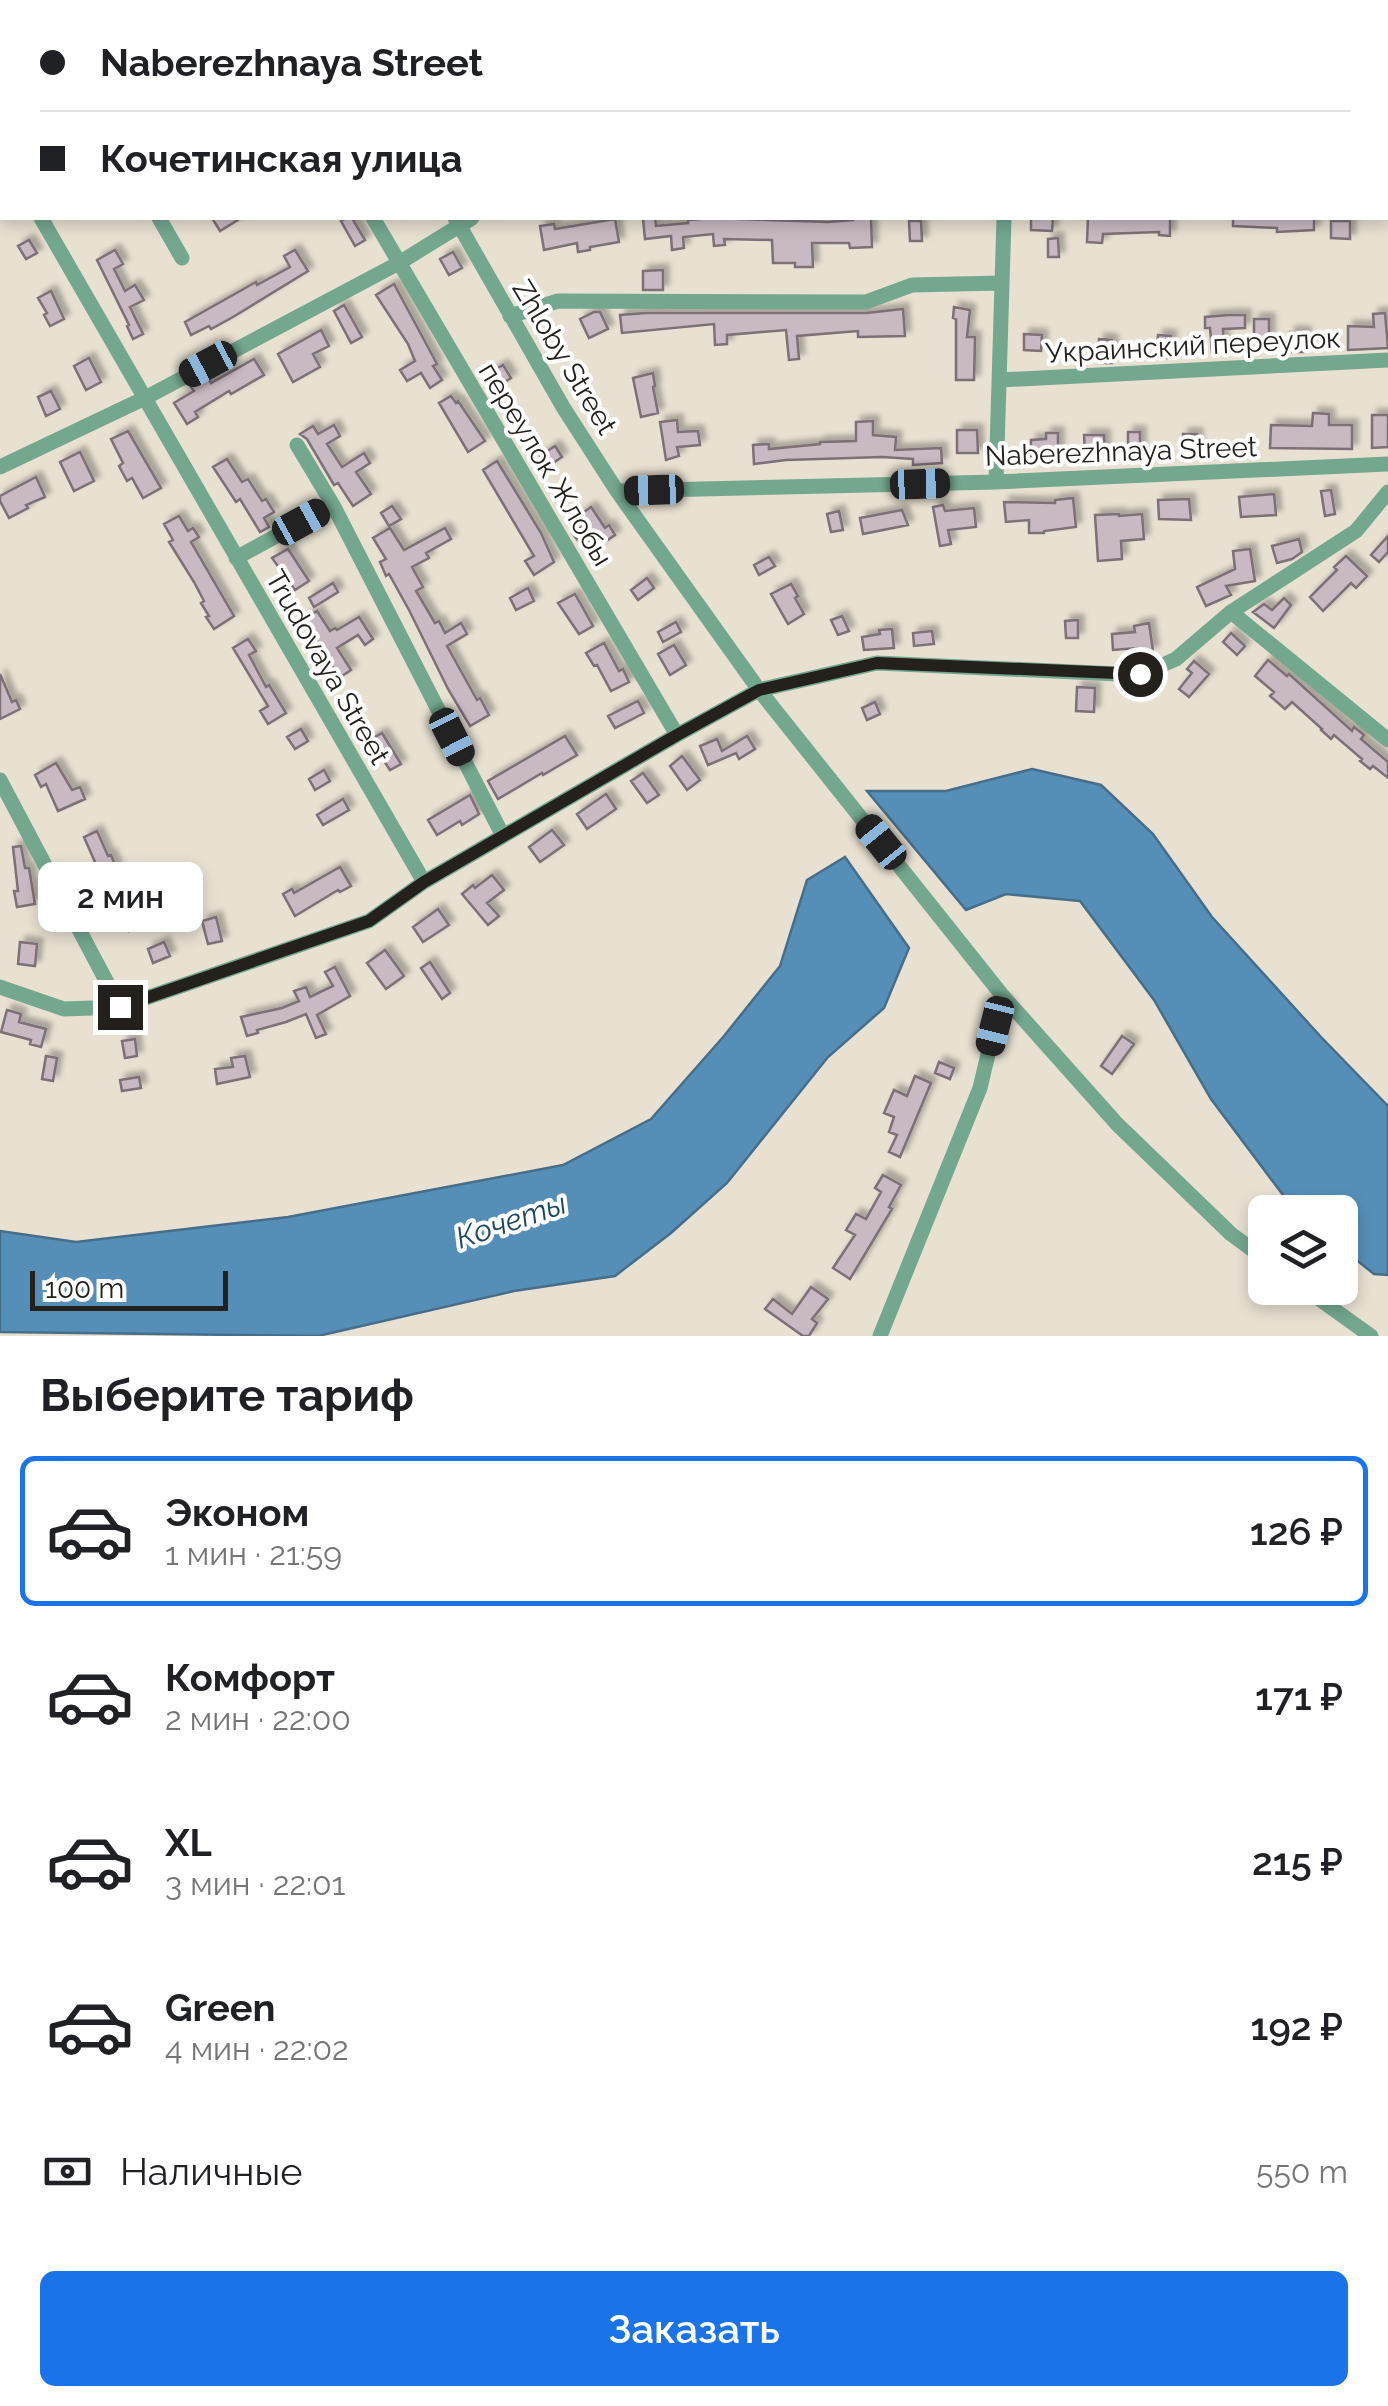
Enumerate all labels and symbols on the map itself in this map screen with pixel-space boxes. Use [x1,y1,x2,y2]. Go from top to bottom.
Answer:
street label: Zhloby Street [506,274,624,441]
street label: Украинский переулок [1045,321,1341,370]
car [174,337,242,391]
street label: переулок Жлобы [472,357,619,572]
street label: Naberezhnaya Street [984,430,1258,473]
car [889,468,951,500]
car [623,474,685,506]
car [267,494,335,550]
street label: Trudovaya Street [259,564,397,771]
route start [1118,652,1163,697]
car [425,703,479,771]
car [850,809,912,875]
callout: 2 мин [38,862,202,932]
route end [98,985,143,1030]
car [973,993,1017,1059]
water label: Кочеты [451,1185,571,1256]
scale bar [30,1266,228,1310]

